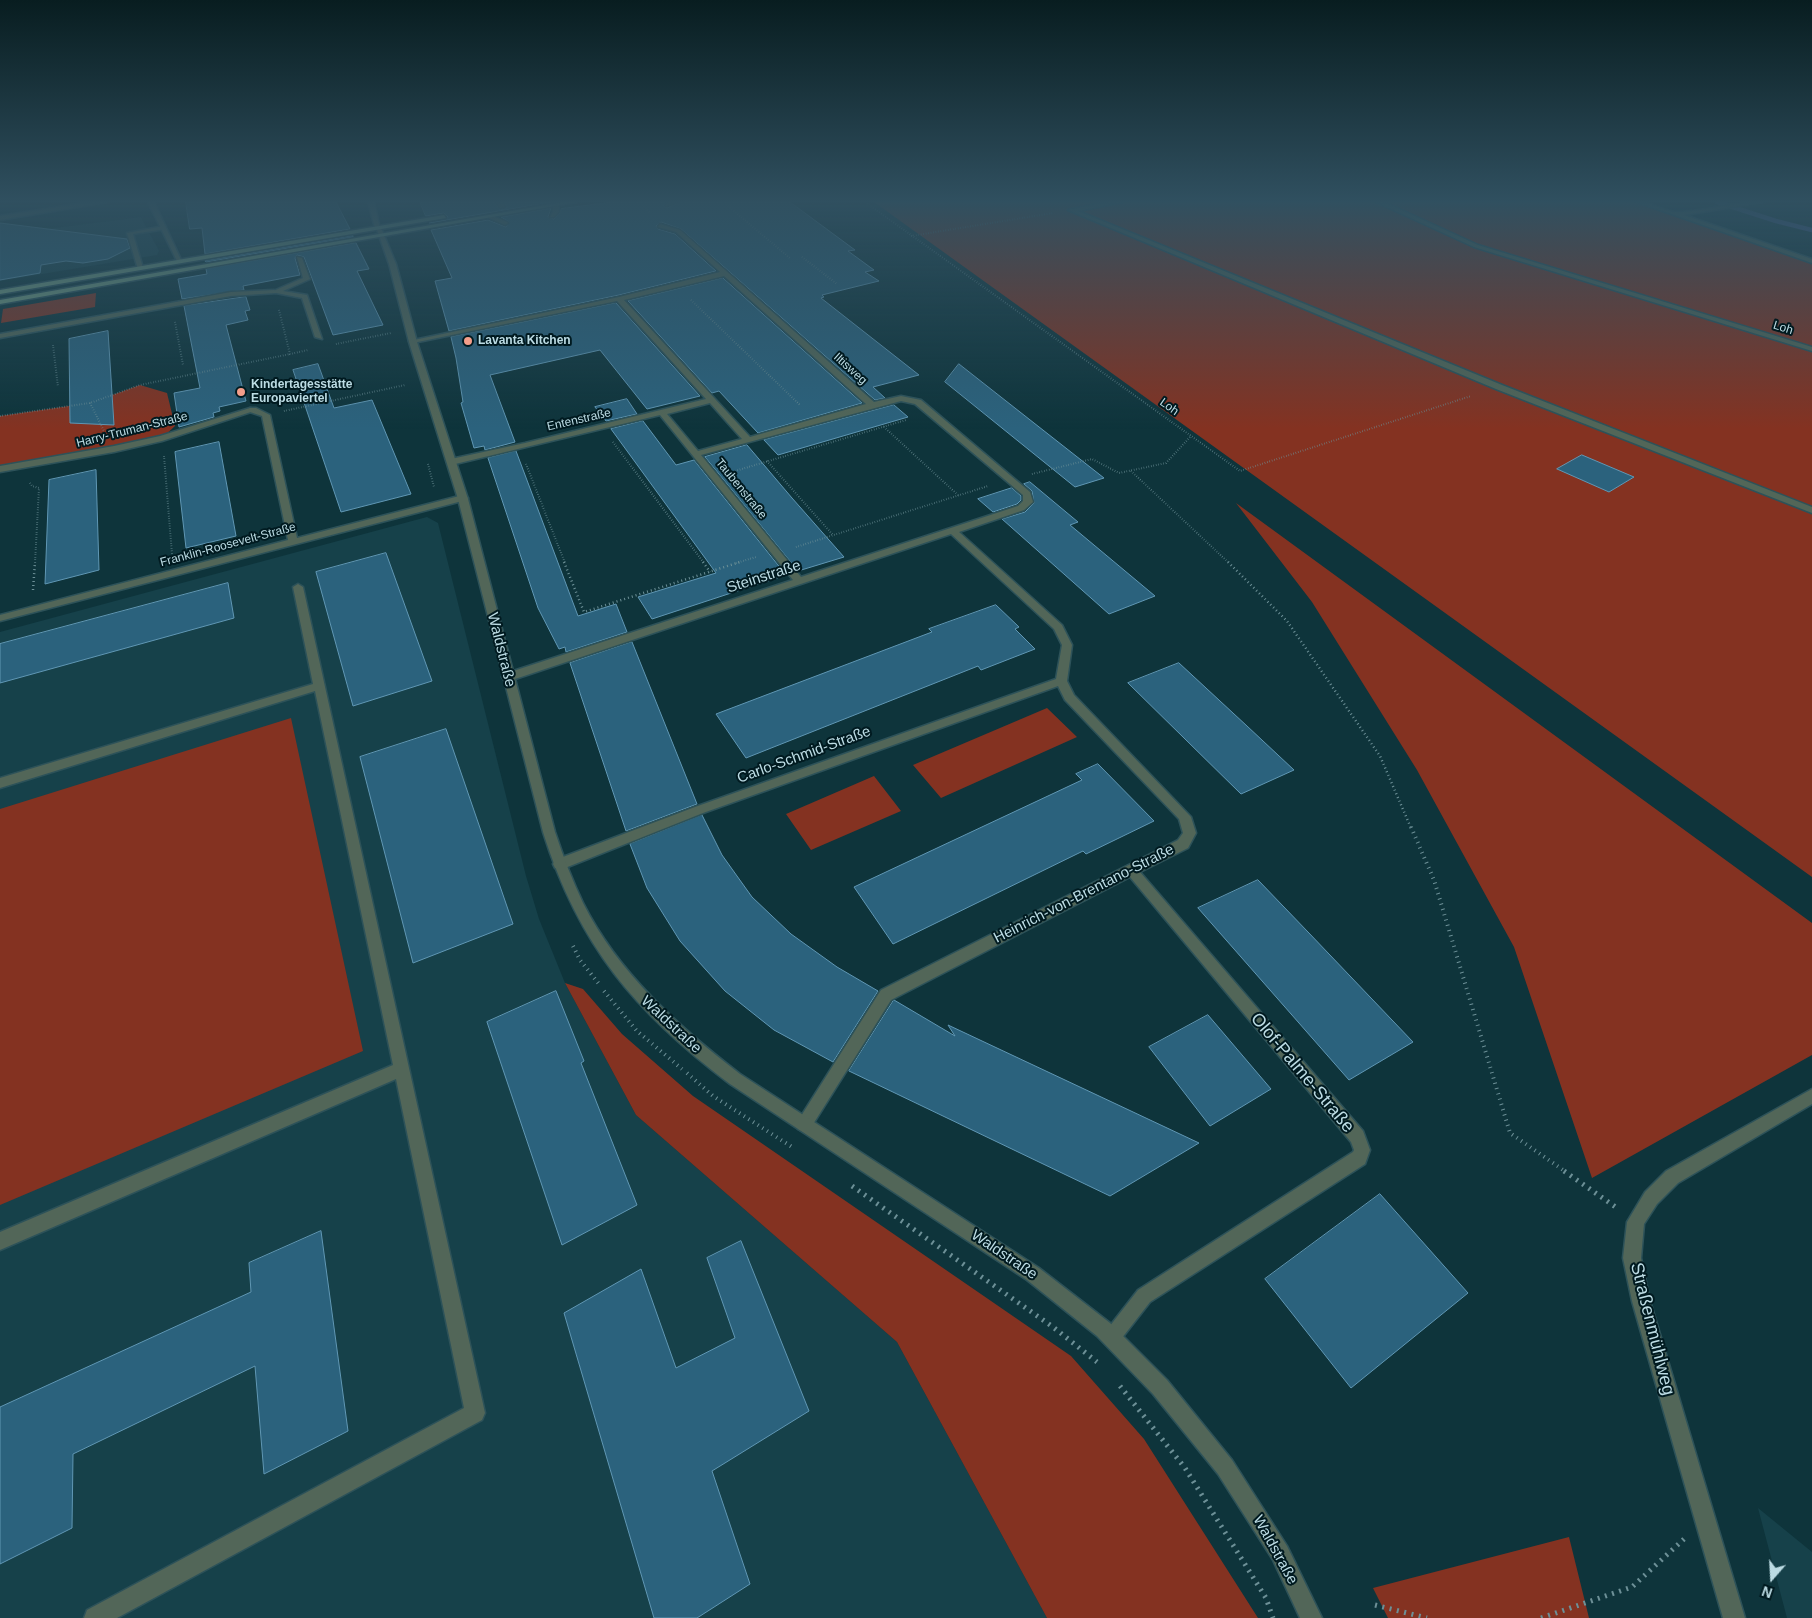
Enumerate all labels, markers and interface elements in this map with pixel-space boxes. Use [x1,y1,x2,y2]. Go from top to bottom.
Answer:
street label: Loh [1771,318,1795,338]
place label: Lavanta Kitchen [478,334,571,348]
marker: Lavanta Kitchen [462,335,474,347]
street label: Iltisweg [830,350,870,388]
place label: Kindertagesstätte Europaviertel [251,378,352,406]
marker: Kindertagesstätte Europaviertel [235,386,247,398]
street label: Loh [1157,395,1181,419]
street label: Entenstraße [546,406,612,434]
street label: Harry-Truman-Straße [75,409,189,451]
street label: Taubenstraße [712,456,770,522]
street label: Franklin-Roosevelt-Straße [158,520,298,570]
street label: Steinstraße [725,557,803,597]
street label: Waldstraße [483,611,519,689]
street label: Carlo-Schmid-Straße [735,722,873,788]
street label: Heinrich-von-Brentano-Straße [991,841,1177,947]
street label: Waldstraße [637,992,705,1058]
street label: Olof-Palme-Straße [1246,1009,1358,1137]
street label: Waldstraße [967,1226,1041,1284]
street label: Straßenmühlweg [1625,1260,1679,1398]
street label: Waldstraße [1249,1512,1301,1588]
north arrow [1747,1553,1797,1603]
text: N [1760,1583,1775,1601]

